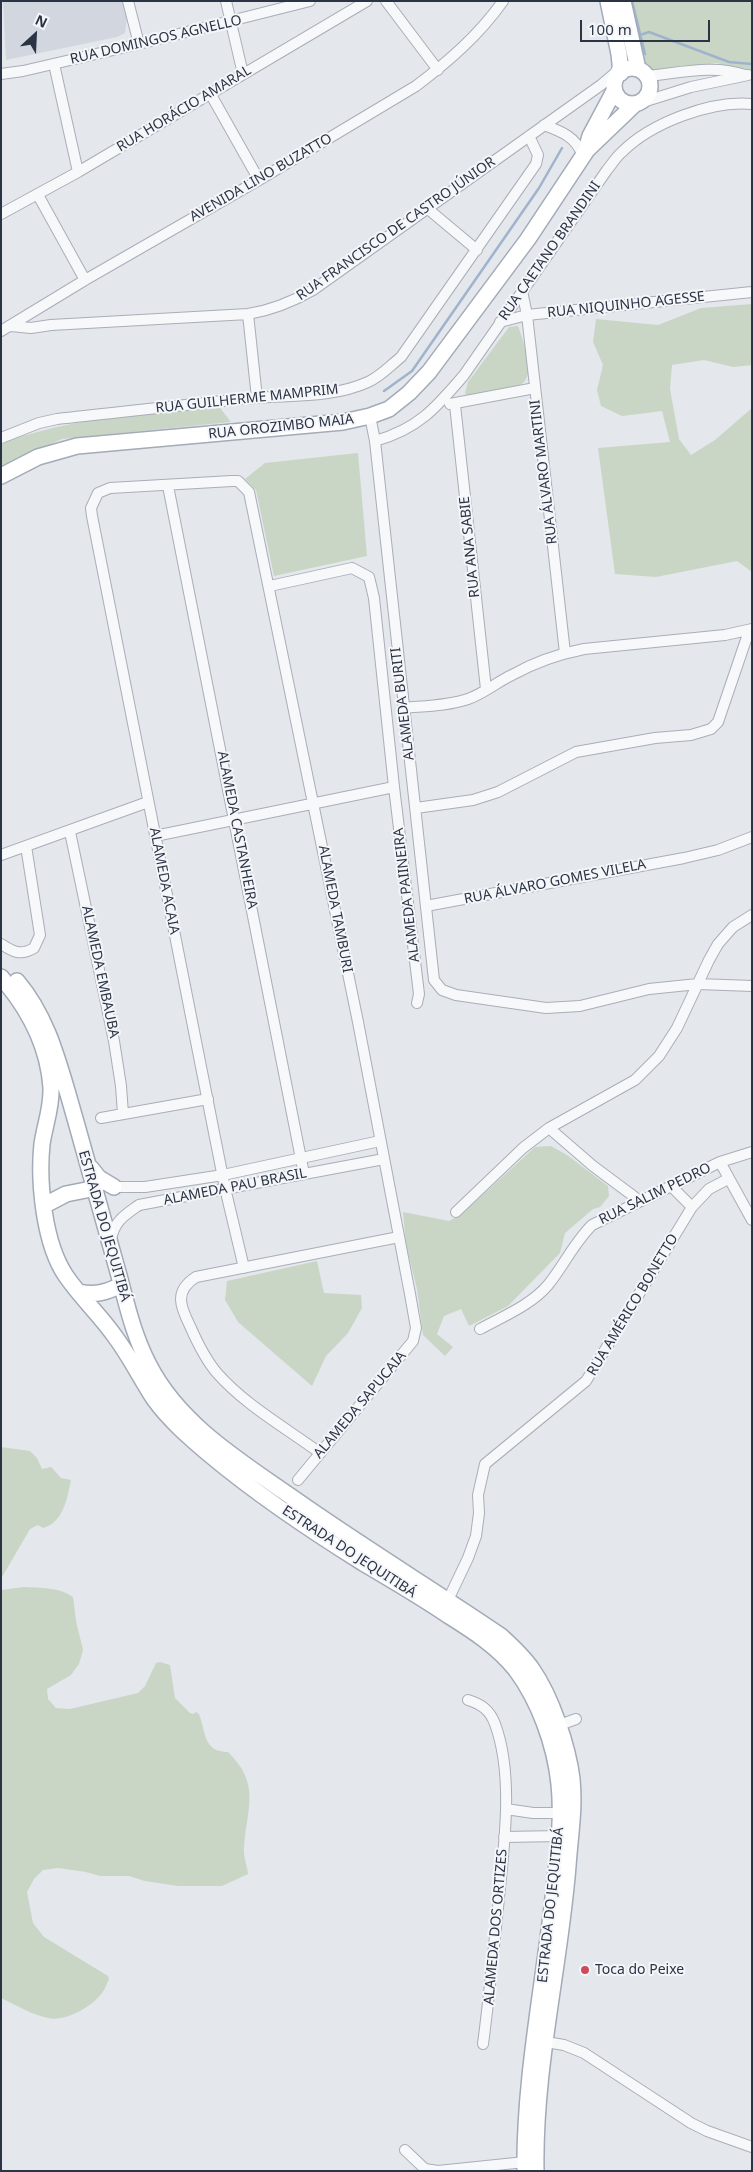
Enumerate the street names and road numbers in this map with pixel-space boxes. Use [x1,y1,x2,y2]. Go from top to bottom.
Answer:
street label: RUA DOMINGOS AGNELLO [69,12,243,68]
street label: RUA HORÁCIO AMARAL [114,62,254,156]
street label: AVENIDA LINO BUZATTO [187,130,335,226]
street label: RUA FRANCISCO DE CASTRO JÚNIOR [293,154,499,304]
street label: RUA CAETANO BRANDINI [496,178,604,324]
street label: RUA NIQUINHO AGESSE [547,288,705,322]
street label: RUA GUILHERME MAMPRIM [155,381,339,417]
street label: RUA ÁLVARO MARTINI [527,399,561,545]
street label: RUA OROZIMBO MAIA [207,411,355,443]
street label: RUA ANA SABIE [456,495,484,599]
street label: ALAMEDA BURITI [388,647,418,761]
street label: ALAMEDA CASTANHEIRA [213,750,261,910]
street label: ALAMEDA ACAIA [145,826,183,936]
street label: ALAMEDA PAIINEIRA [390,827,424,963]
street label: ALAMEDA TAMBURI [314,844,356,974]
street label: RUA ÁLVARO GOMES VILELA [463,856,647,908]
street label: ALAMEDA EMBAUBA [78,904,122,1040]
street label: ESTRADA DO JEQUITIBÁ [74,1149,134,1303]
street label: RUA SALIM PEDRO [596,1160,714,1228]
street label: ALAMEDA PAU BRASIL [162,1165,308,1209]
street label: RUA AMÉRICO BONETTO [584,1231,682,1379]
street label: ALAMEDA SAPUCAIA [310,1348,410,1462]
street label: ESTRADA DO JEQUITIBÁ [279,1502,419,1602]
street label: ESTRADA DO JEQUITIBÁ [534,1826,568,1984]
street label: ALAMEDA DOS ORTIZES [481,1848,511,2006]

